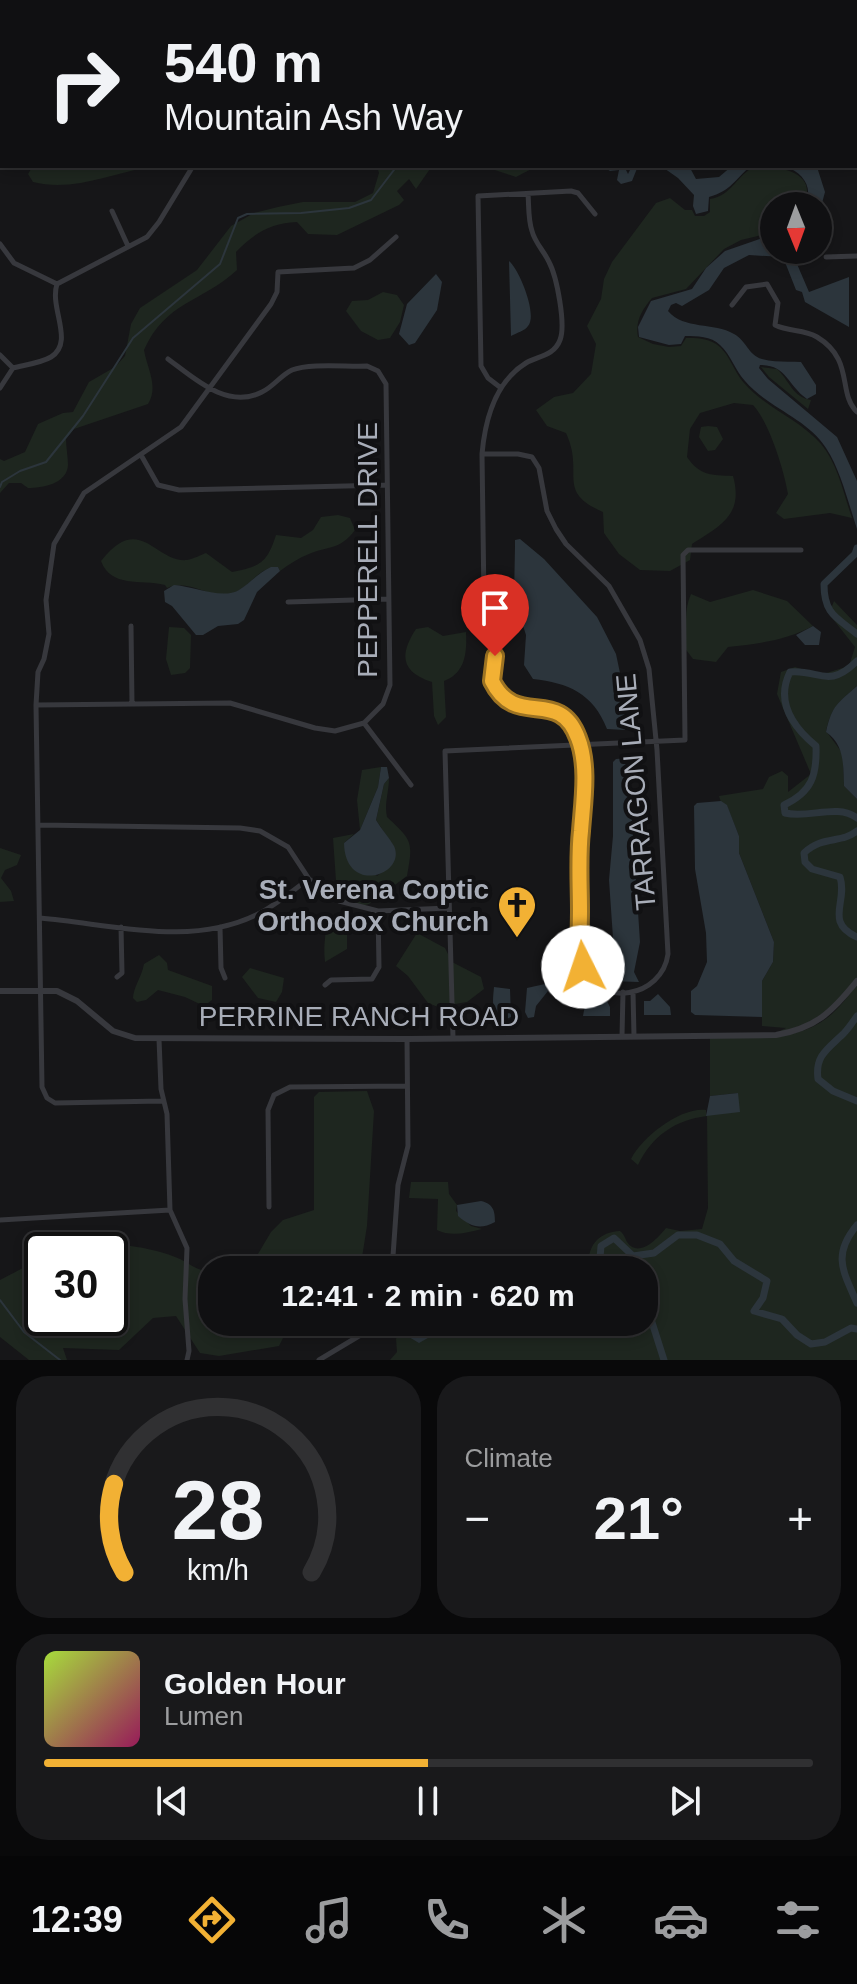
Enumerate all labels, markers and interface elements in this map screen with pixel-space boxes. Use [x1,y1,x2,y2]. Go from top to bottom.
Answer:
text: 540 m [164,31,323,94]
icon: right [32,32,136,136]
text: Mountain Ash Way [164,97,463,138]
north arrow [760,192,832,264]
map controls [760,192,832,264]
street label: PEPPERELL DRIVE [352,422,383,678]
pin [461,574,529,656]
icon: arrive [473,586,517,630]
street label: TARRAGON LANE [610,672,662,912]
place label: St. Verena Coptic Orthodox Church [257,874,489,937]
church icon: St. Verena Coptic Orthodox Church [496,884,538,939]
position arrow [541,925,625,1009]
street label: PERRINE RANCH ROAD [199,1001,519,1032]
speed limit sign: 30 [24,1232,128,1336]
text: 12:41 · 2 min · 620 m [281,1279,575,1312]
text: Climate [465,1443,553,1473]
text: 28 [172,1464,265,1557]
text: 21° [593,1485,684,1552]
text: − [465,1494,490,1543]
text: + [787,1494,813,1543]
text: km/h [187,1554,249,1586]
text: Golden Hour [164,1667,346,1700]
text: Lumen [164,1701,244,1731]
icon: previous [150,1779,194,1823]
icon: pause [406,1779,450,1823]
icon: next [663,1779,707,1823]
icon: directions [184,1892,240,1948]
icon: music [301,1892,357,1948]
icon: phone [419,1892,475,1948]
icon: climate [536,1892,592,1948]
icon: car [653,1892,709,1948]
icon: filters [770,1892,826,1948]
text: 12:39 [31,1899,123,1940]

